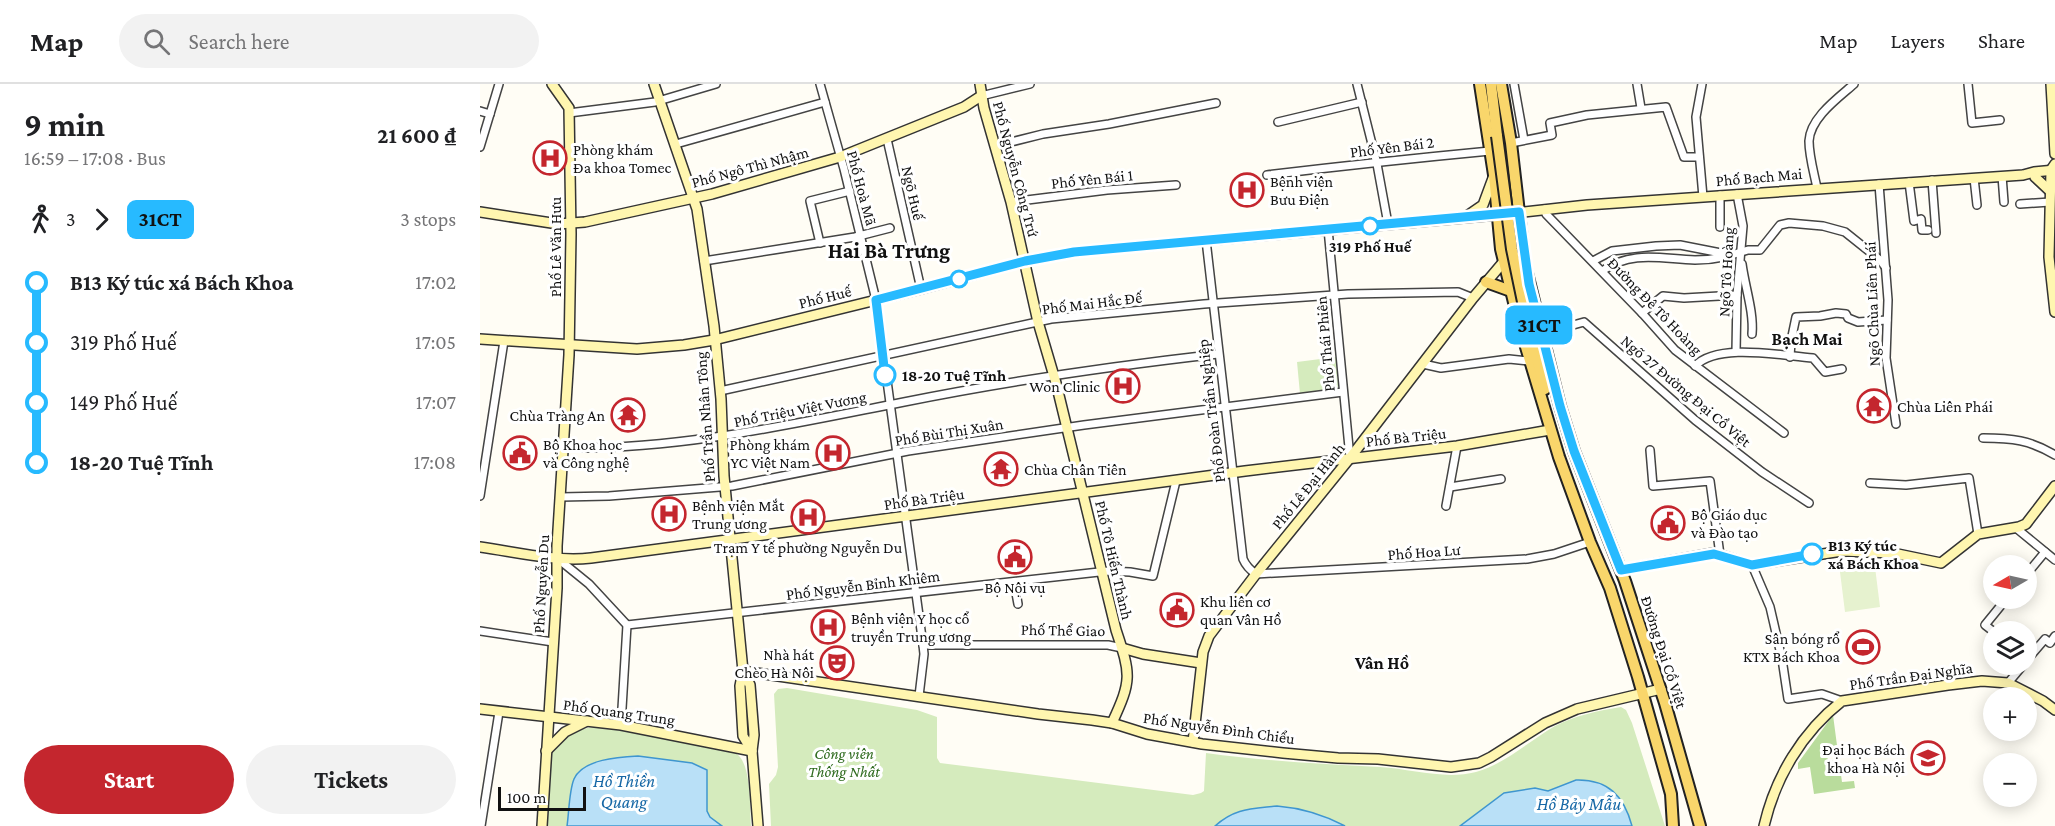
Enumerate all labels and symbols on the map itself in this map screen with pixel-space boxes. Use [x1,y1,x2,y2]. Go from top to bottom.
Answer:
street label: Phố Nguyễn Công Trứ [989,99,1042,239]
street label: Phố Yên Bái 2 [1349,133,1435,161]
hospital icon: Phòng khám Đa khoa Tomec [532,140,568,176]
place label: Phòng khám Đa khoa Tomec [573,141,672,176]
street label: Phố Ngô Thì Nhậm [690,143,811,192]
street label: Phố Hoà Mã [844,149,880,228]
street label: Ngõ Huế [898,164,928,223]
street label: Phố Bạch Mai [1715,165,1803,190]
street label: Phố Yên Bái 1 [1050,166,1134,192]
hospital icon: Bệnh viện Bưu Điện [1229,172,1265,208]
place label: Bệnh viện Bưu Điện [1270,173,1334,209]
street label: Phố Lê Văn Hưu [547,196,564,297]
marker: 319 Phố Huế [1361,217,1379,235]
street label: Ngõ Tô Hoàng [1715,226,1738,317]
district label: Hai Bà Trưng [828,238,950,263]
place label: 319 Phố Huế [1329,238,1413,255]
street label: Ngõ Chùa Liên Phái [1861,241,1884,367]
street label: Đường Đê Tô Hoàng [1604,254,1706,359]
unlabelled marker [950,270,968,288]
street label: Phố Huế [797,282,854,312]
street label: Phố Mai Hắc Đế [1041,288,1144,318]
street label: Phố Thái Phiên [1312,295,1338,393]
line badge: 31CT [1497,306,1581,344]
district label: Bạch Mai [1772,329,1843,349]
street label: Ngõ 27 Đường Đại Cồ Việt [1617,332,1755,451]
street label: Phố Đoàn Trần Nghiệp [1194,338,1229,484]
street label: Phố Trần Nhân Tông [692,351,719,483]
marker: 18-20 Tuệ Tĩnh [874,364,896,386]
place label: 18-20 Tuệ Tĩnh [902,367,1006,384]
hospital icon: Won Clinic [1105,368,1141,404]
place label: Won Clinic [1029,378,1100,395]
street label: Phố Triệu Việt Vương [732,388,868,431]
temple icon: Chùa Liên Phái [1856,388,1892,424]
temple icon: Chùa Tràng An [610,397,646,433]
place label: Chùa Liên Phái [1897,398,1993,415]
place label: Chùa Tràng An [510,407,605,425]
street label: Phố Bùi Thị Xuân [893,415,1005,450]
street label: Phố Bà Triệu [1365,424,1448,451]
public building icon: Bộ Khoa học và Công nghệ [502,435,538,471]
hospital icon: Phòng khám YC Việt Nam [815,435,851,471]
place label: Bộ Khoa học và Công nghệ [542,436,629,472]
place label: Phòng khám YC Việt Nam [730,436,810,472]
street label: Phố Lê Đại Hành [1268,439,1349,533]
temple icon: Chùa Chân Tiên [983,451,1019,487]
place label: Chùa Chân Tiên [1024,461,1127,478]
street label: Phố Bà Triệu [883,485,966,514]
hospital icon: Bệnh viện Mắt Trung ương [651,496,687,532]
place label: Bệnh viện Mắt Trung ương [692,497,785,533]
hospital icon: Trạm Y tế phường Nguyễn Du [790,499,826,535]
street label: Phố Tô Hiến Thành [1092,499,1136,622]
public building icon: Bộ Giáo dục và Đào tạo [1650,505,1686,541]
place label: Bộ Giáo dục và Đào tạo [1690,506,1767,542]
street label: Phố Nguyễn Du [530,534,553,634]
place label: B13 Ký túc xá Bách Khoa [1828,537,1919,572]
place label: Trạm Y tế phường Nguyễn Du [714,539,903,557]
public building icon: Bộ Nội vụ [997,539,1033,575]
street label: Phố Hoa Lư [1387,541,1461,563]
marker: B13 Ký túc xá Bách Khoa [1801,543,1823,565]
north arrow [1983,555,2037,609]
street label: Phố Nguyễn Bỉnh Khiêm [785,567,941,604]
place label: Bộ Nội vụ [984,579,1046,597]
public building icon: Khu liên cơ quan Vân Hồ [1159,592,1195,628]
place label: Khu liên cơ quan Vân Hồ [1200,593,1282,629]
street label: Đường Đại Cồ Việt [1637,594,1690,711]
hospital icon: Bệnh viện Y học cổ truyền Trung ương [810,609,846,645]
place label: Bệnh viện Y học cổ truyền Trung ương [851,610,972,646]
street label: Phố Thể Giao [1021,621,1105,639]
sports icon: Sân bóng rổ KTX Bách Khoa [1845,629,1881,665]
place label: Sân bóng rổ KTX Bách Khoa [1743,630,1841,665]
theatre icon: Nhà hát Chèo Hà Nội [819,645,855,681]
place label: Nhà hát Chèo Hà Nội [735,646,815,682]
district label: Vân Hồ [1354,653,1409,673]
street label: Phố Trần Đại Nghĩa [1848,659,1974,694]
street label: Phố Quang Trung [562,696,676,729]
street label: Phố Nguyễn Đình Chiểu [1142,709,1296,748]
school or university icon: Đại học Bách khoa Hà Nội [1910,740,1946,776]
place label: Đại học Bách khoa Hà Nội [1822,741,1905,777]
park label: Công viên Thống Nhất [808,745,880,781]
water label: Hồ Thiền Quang [593,771,655,812]
scale bar [498,784,586,812]
water label: Hồ Bảy Mẫu [1537,794,1621,814]

